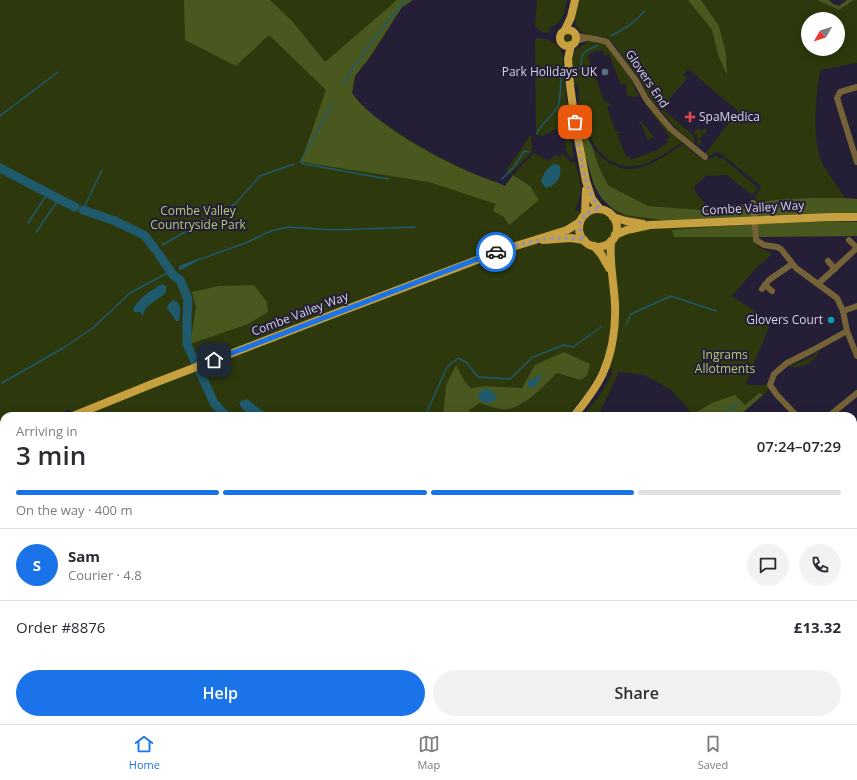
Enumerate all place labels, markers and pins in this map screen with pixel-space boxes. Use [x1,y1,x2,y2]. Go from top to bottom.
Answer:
place label: Park Holidays UK [502,63,598,80]
marker: Park Holidays UK [600,67,610,77]
pin [558,105,592,139]
place label: SpaMedica [699,108,760,125]
marker: SpaMedica [684,111,696,123]
place label: Glovers Court [746,311,823,328]
marker: Glovers Court [826,315,836,325]
pin [197,343,231,377]

